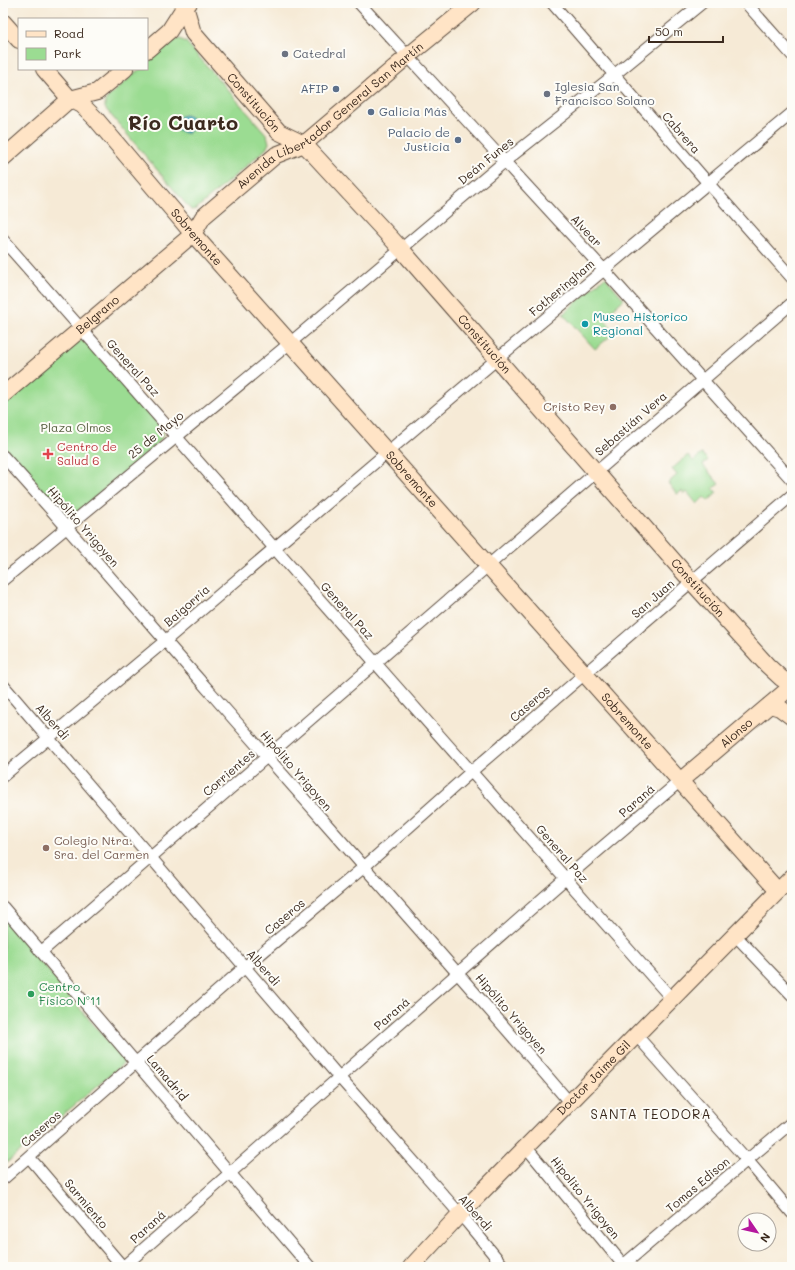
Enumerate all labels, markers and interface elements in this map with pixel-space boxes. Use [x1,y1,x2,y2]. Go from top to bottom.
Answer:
legend [18,18,148,70]
scale bar [649,18,723,44]
text: 50 m [655,23,683,39]
text: Road [54,25,84,41]
street label: Avenida Libertador General San Martín [233,38,426,192]
text: Park [54,45,81,61]
place label: Catedral [293,45,346,61]
marker: Catedral [280,49,290,59]
street label: Constitución [224,69,284,135]
place label: Iglesia San Francisco Solano [555,78,655,108]
place label: AFIP [300,80,328,96]
marker: AFIP [331,84,341,94]
marker: Iglesia San Francisco Solano [542,89,552,99]
place label: Galicia Más [379,103,447,119]
marker: Galicia Más [366,107,376,117]
street label: Cabrera [659,108,704,157]
district label: Río Cuarto [128,109,238,135]
place label: Palacio de Justicia [388,124,450,154]
street label: Deán Funes [454,133,516,187]
marker: Palacio de Justicia [453,135,463,145]
street label: Sobremonte [168,205,226,269]
street label: Alvear [568,211,606,250]
street label: Fotheringham [525,255,597,319]
street label: Belgrano [72,291,122,337]
place label: Museo Historico Regional [593,308,688,338]
street label: Constitución [455,311,515,376]
marker: Museo Historico Regional [580,319,590,329]
street label: General Paz [104,335,164,400]
street label: Sebastián Vera [591,387,670,459]
place label: Cristo Rey [543,398,605,414]
marker: Cristo Rey [608,402,618,412]
street label: 25 de Mayo [124,407,186,461]
park label: Plaza Olmos [41,419,112,435]
place label: Centro de Salud 6 [57,438,117,468]
street label: Sobremonte [383,447,442,511]
marker: Centro de Salud 6 [42,448,54,460]
street label: Hipólito Yrigoyen [44,483,123,570]
street label: Constitución [668,555,729,620]
street label: San Juan [627,575,677,621]
street label: General Paz [318,578,378,643]
street label: Baigorria [160,581,213,630]
street label: Caseros [506,681,553,725]
street label: Sobremonte [598,689,657,753]
street label: Alberdi [32,700,73,743]
street label: Alonso [716,714,755,751]
street label: Hipólito Yrigoyen [257,727,336,814]
street label: Corrientes [199,745,258,799]
street label: Paraná [615,780,658,820]
street label: General Paz [533,821,593,886]
place label: Colegio Ntra. Sra. del Carmen [54,832,149,862]
marker: Colegio Ntra. Sra. del Carmen [41,843,51,853]
street label: Caseros [261,894,308,938]
street label: Alberdi [243,946,284,989]
street label: Hipólito Yrigoyen [472,970,551,1057]
place label: Centro Físico Nº11 [39,978,101,1008]
marker: Centro Físico Nº11 [26,989,36,999]
street label: Paraná [370,993,413,1033]
street label: Doctor Jaime Gil [553,1037,634,1118]
street label: Lamadrid [144,1051,192,1104]
district label: SANTA TEODORA [591,1105,711,1122]
street label: Caseros [17,1106,64,1150]
street label: Hipolito Yrigoyen [548,1153,624,1242]
street label: Tomas Edison [662,1153,732,1216]
street label: Sarmiento [61,1175,112,1231]
street label: Alberdi [455,1191,496,1234]
street label: Paraná [126,1206,168,1246]
north arrow [737,1212,777,1252]
text: N [757,1230,774,1246]

